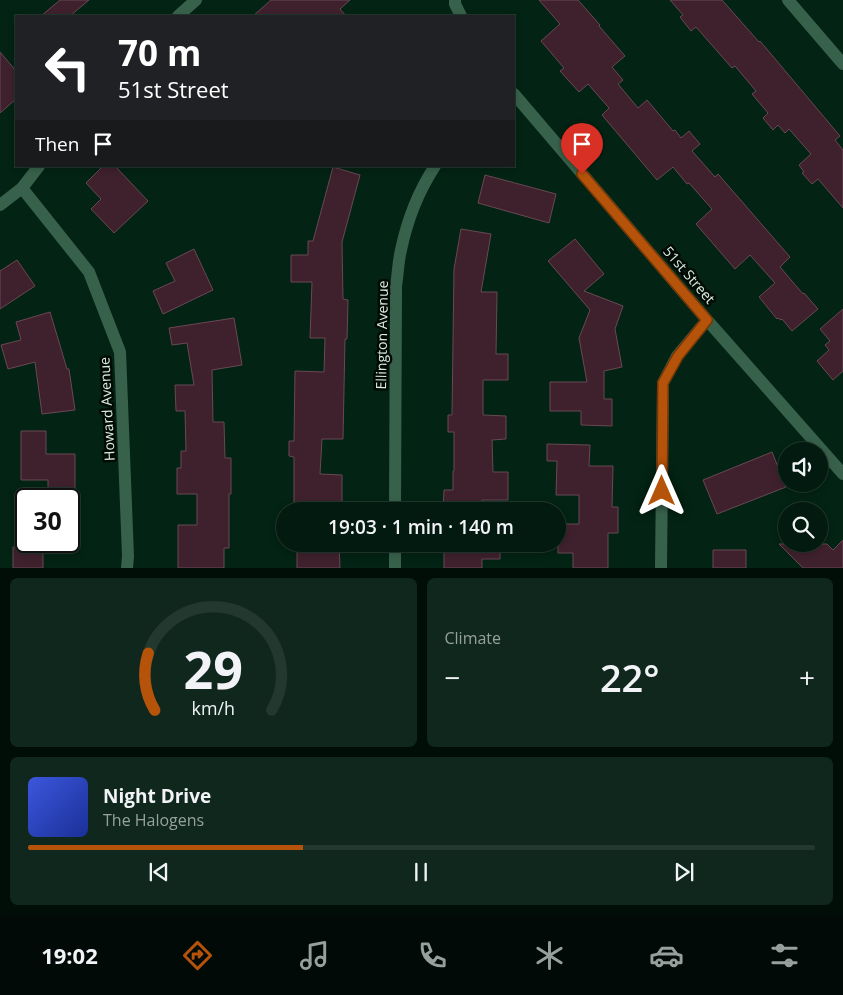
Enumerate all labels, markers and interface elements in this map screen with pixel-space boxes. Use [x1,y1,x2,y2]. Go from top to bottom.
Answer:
text: 70 m [118,29,201,76]
icon: left [35,35,100,100]
text: 51st Street [118,74,229,104]
pin [561,123,603,174]
icon: arrive [89,130,117,158]
icon: arrive [568,130,596,158]
text: Then [35,131,79,157]
street label: 51st Street [659,242,720,307]
street label: Ellington Avenue [371,280,392,390]
street label: Howard Avenue [94,356,119,461]
map controls [778,442,828,552]
button: sound [778,442,828,492]
position arrow [635,464,687,516]
speed limit sign: 30 [15,488,80,553]
button: search [778,502,828,552]
text: 19:03 · 1 min · 140 m [328,514,514,540]
text: Climate [445,627,501,649]
text: 29 [184,633,243,704]
text: 22° [600,651,660,703]
text: − [445,658,461,696]
text: + [799,658,815,696]
text: km/h [192,696,235,720]
text: Night Drive [103,783,211,809]
text: The Halogens [103,809,204,831]
icon: previous [145,858,173,886]
icon: pause [407,858,435,886]
icon: next [670,858,698,886]
icon: directions [180,938,215,973]
icon: music [297,938,332,973]
icon: phone [415,938,450,973]
icon: climate [532,938,567,973]
icon: car [649,938,684,973]
icon: filters [767,938,802,973]
text: 19:02 [41,940,98,970]

